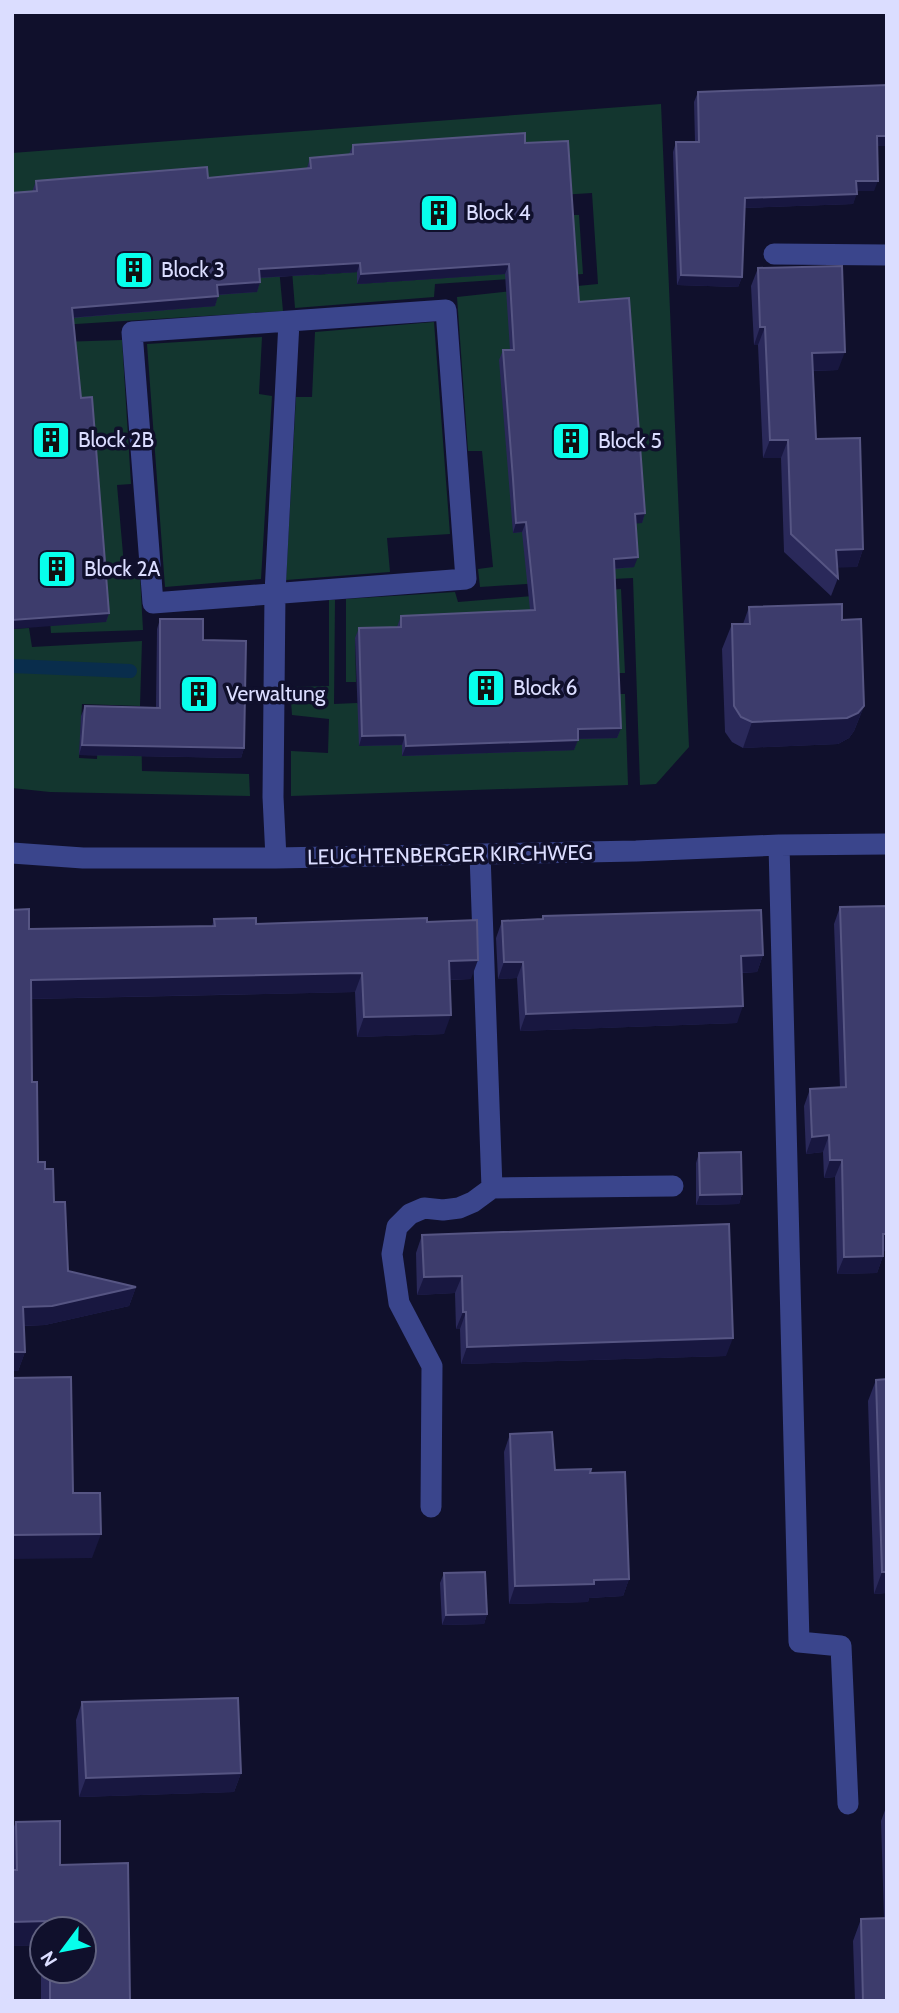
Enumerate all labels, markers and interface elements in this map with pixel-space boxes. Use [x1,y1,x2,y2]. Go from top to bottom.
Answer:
building icon: Block 4 [418,192,460,234]
place label: Block 4 [466,200,531,225]
building icon: Block 3 [113,249,155,291]
place label: Block 3 [161,257,225,282]
building icon: Block 2B [30,419,72,461]
building icon: Block 5 [550,420,592,462]
place label: Block 2B [78,427,154,452]
place label: Block 5 [598,428,662,453]
building icon: Block 2A [36,548,78,590]
place label: Block 2A [84,556,160,581]
building icon: Block 6 [465,667,507,709]
building icon: Verwaltung [178,673,220,715]
place label: Block 6 [513,675,577,700]
place label: Verwaltung [226,681,326,706]
street label: LEUCHTENBERGER KIRCHWEG [307,840,593,869]
north arrow [28,1915,98,1985]
text: N [36,1947,62,1971]

